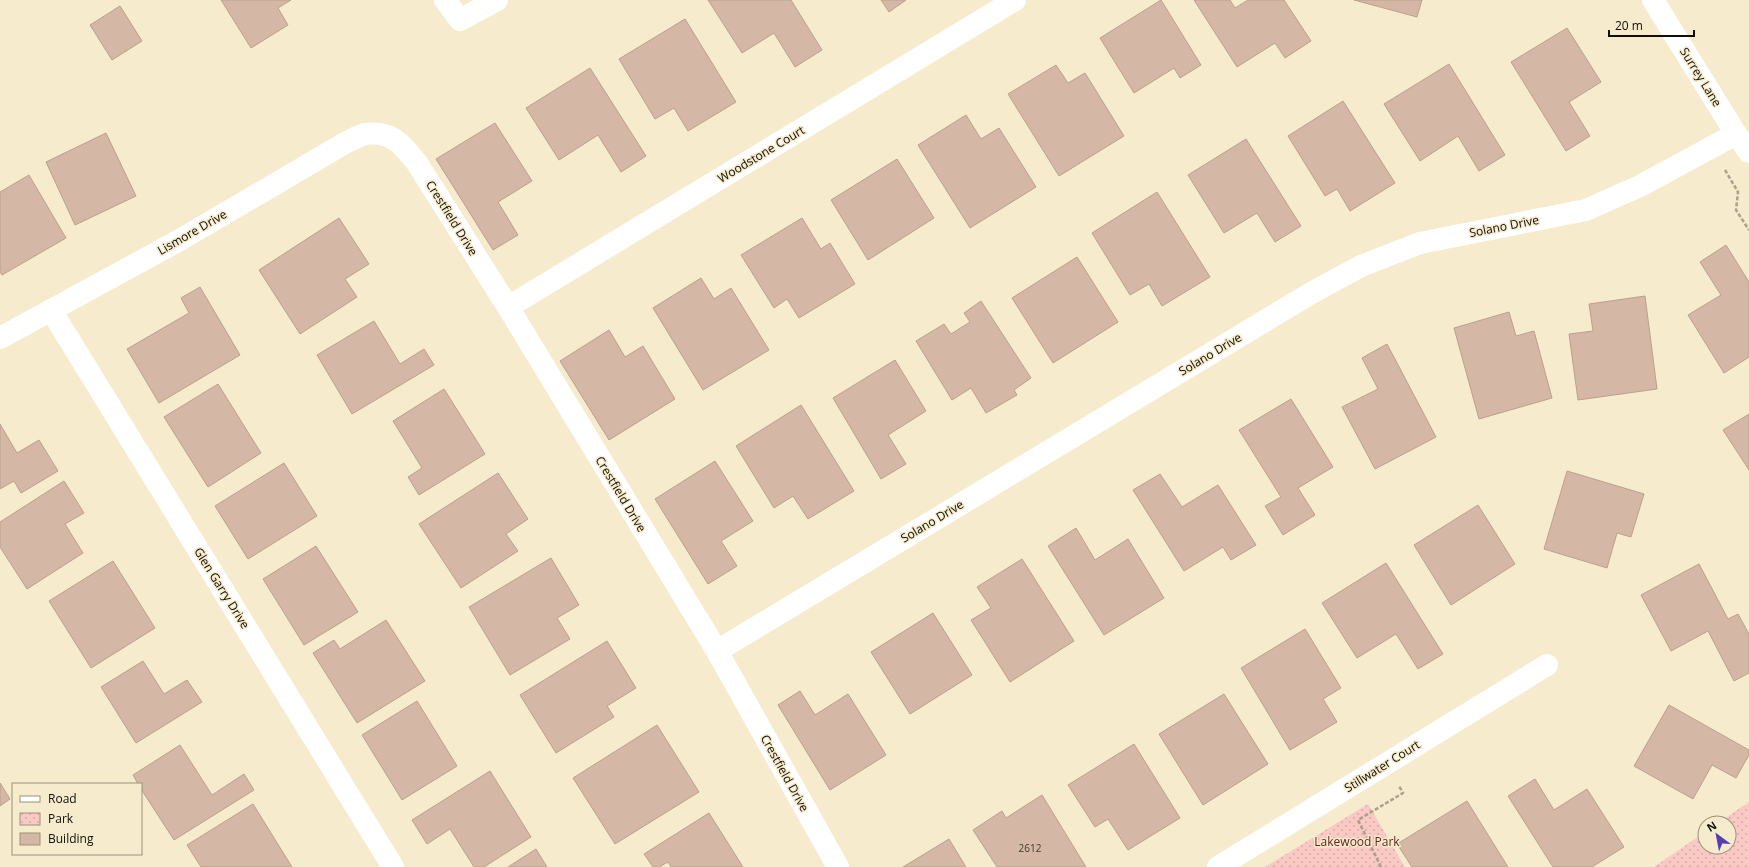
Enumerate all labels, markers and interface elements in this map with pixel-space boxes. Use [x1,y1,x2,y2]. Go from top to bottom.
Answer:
scale bar [1609,12,1694,38]
text: 20 m [1615,17,1643,34]
street label: Surrey Lane [1676,44,1726,110]
street label: Woodstone Court [714,121,808,187]
street label: Crestfield Drive [422,177,482,259]
street label: Lismore Drive [154,205,230,259]
street label: Solano Drive [1468,211,1541,241]
street label: Solano Drive [1175,328,1245,379]
street label: Crestfield Drive [592,453,651,535]
street label: Solano Drive [897,495,967,546]
street label: Glen Garry Drive [190,544,254,632]
street label: Crestfield Drive [757,731,813,815]
street label: Stillwater Court [1341,736,1423,796]
legend [12,783,142,855]
text: Road [48,790,77,807]
text: Park [48,810,74,827]
north arrow [1697,815,1737,855]
text: N [1704,817,1719,835]
text: Building [48,830,94,847]
park label: Lakewood Park [1314,833,1400,850]
house number: 2612 [1019,841,1042,855]

